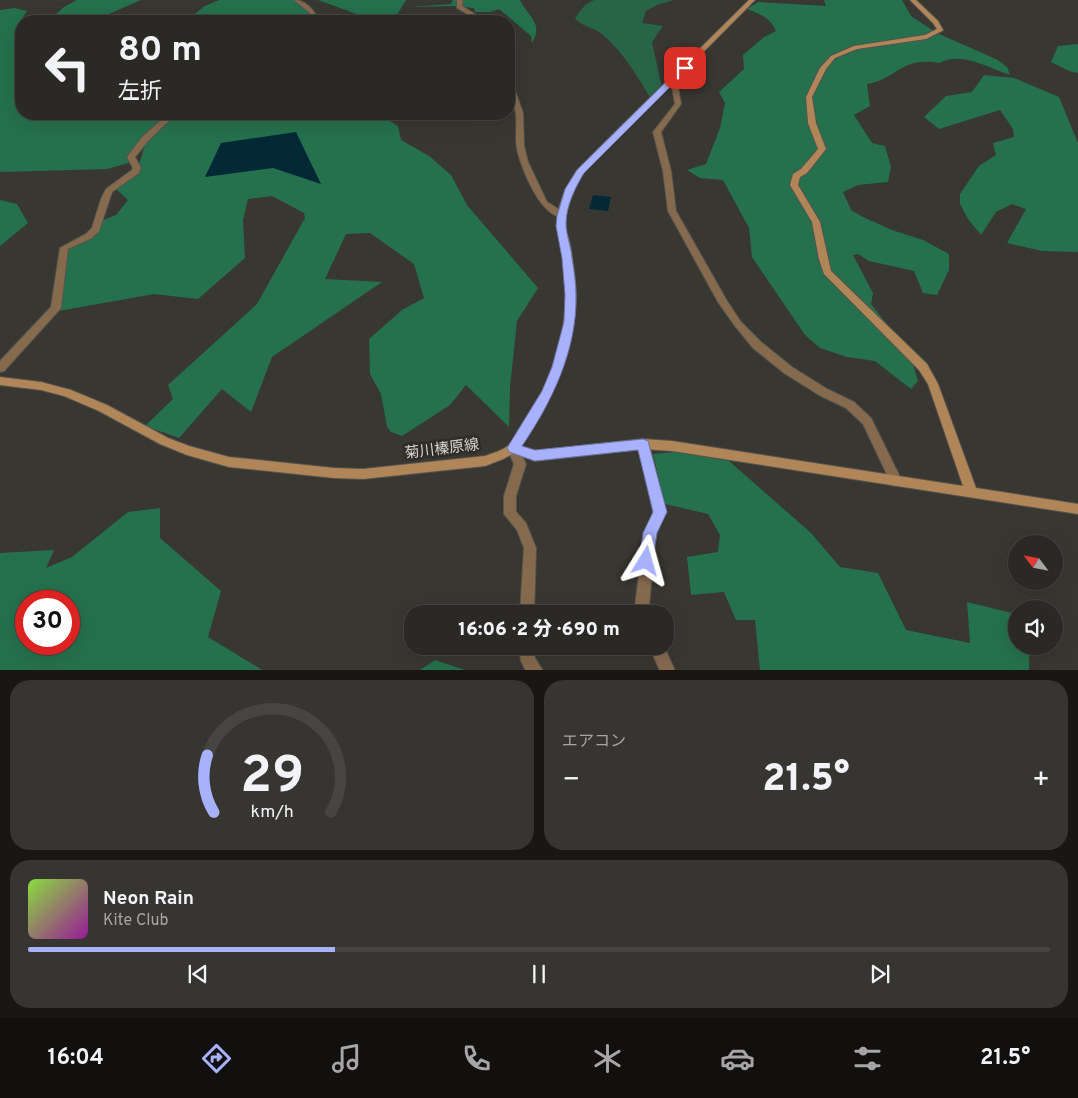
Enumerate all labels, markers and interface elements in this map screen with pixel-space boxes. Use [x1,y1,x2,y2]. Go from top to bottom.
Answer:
text: 80 m [118,29,202,73]
icon: left [35,35,100,100]
pin [664,47,706,89]
icon: arrive [671,54,699,82]
text: 左折 [118,79,162,106]
street label: 菊川榛原線 [404,436,480,464]
position arrow [619,534,671,586]
north arrow [1008,535,1062,590]
map controls [1008,535,1063,655]
speed limit sign: 30 [15,590,80,655]
button: sound [1008,600,1063,655]
text: 16:06 · 2 分 · 690 m [458,618,620,642]
text: エアコン [562,732,626,752]
text: 29 [240,745,304,811]
text: 21.5° [762,756,850,805]
text: − [562,763,580,799]
text: + [1032,763,1050,799]
text: km/h [250,801,294,824]
text: Neon Rain [103,887,194,911]
text: Kite Club [103,911,168,931]
icon: previous [184,960,212,988]
icon: pause [525,960,553,988]
icon: next [866,960,894,988]
icon: directions [199,1041,234,1076]
icon: music [329,1041,364,1076]
icon: phone [459,1041,494,1076]
icon: climate [590,1041,625,1076]
icon: car [720,1041,755,1076]
icon: filters [850,1041,885,1076]
text: 16:04 [48,1045,104,1072]
text: 21.5° [980,1045,1030,1072]

